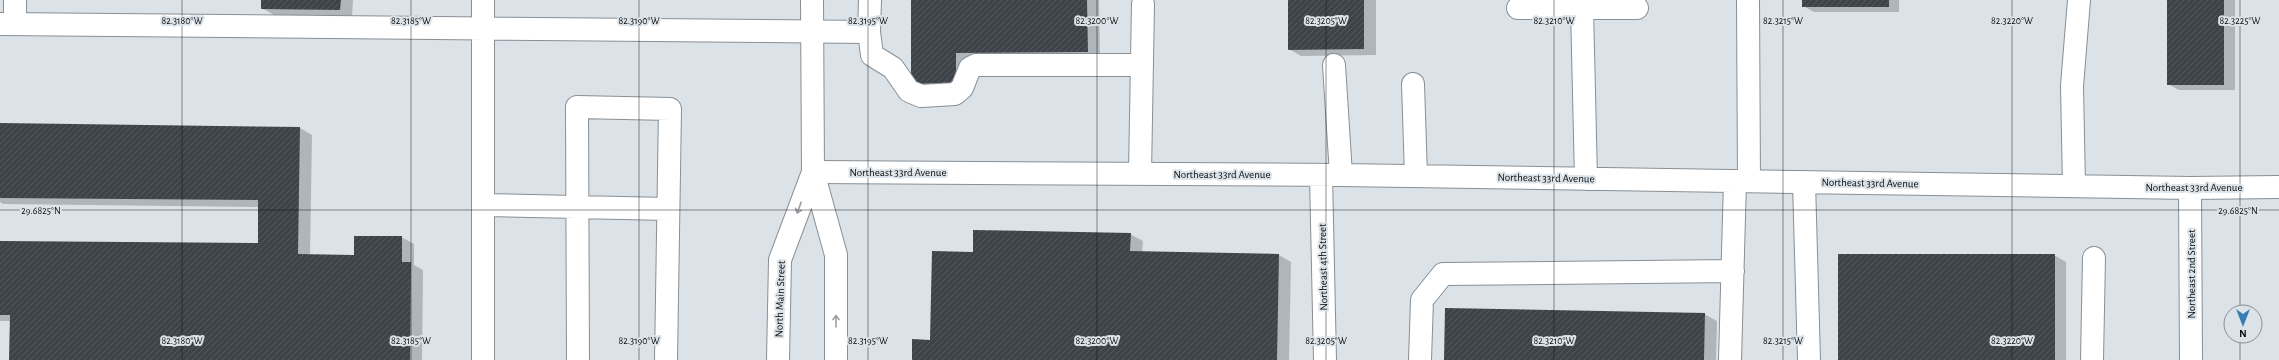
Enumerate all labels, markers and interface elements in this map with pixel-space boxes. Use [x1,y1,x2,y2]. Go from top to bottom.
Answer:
text: 82.3180°W [161,16,203,26]
text: 82.3185°W [391,16,431,26]
text: 82.3190°W [618,16,660,26]
text: 82.3195°W [848,16,888,26]
text: 82.3200°W [1076,16,1118,26]
text: 82.3205°W [1305,16,1347,26]
text: 82.3210°W [1534,16,1575,26]
text: 82.3215°W [1763,16,1803,26]
text: 82.3220°W [1991,16,2033,26]
text: 82.3225°W [2220,16,2261,26]
street label: Northeast 33rd Avenue [849,167,947,178]
street label: Northeast 33rd Avenue [1173,169,1271,180]
street label: Northeast 33rd Avenue [1497,172,1595,184]
street label: Northeast 33rd Avenue [1821,177,1919,189]
street label: Northeast 33rd Avenue [2145,182,2243,193]
one-way arrow [795,202,803,214]
text: 29.6825°N [21,206,61,216]
text: 29.6825°N [2218,206,2258,216]
street label: Northeast 4th Street [1317,223,1329,311]
street label: Northeast 2nd Street [2186,229,2197,319]
street label: North Main Street [773,260,787,338]
north arrow [2223,304,2263,344]
one-way arrow [832,315,840,328]
text: N [2239,328,2247,339]
text: 82.3180°W [161,336,203,346]
text: 82.3185°W [391,336,431,346]
text: 82.3190°W [618,336,660,346]
text: 82.3195°W [848,336,888,346]
text: 82.3200°W [1076,336,1118,346]
text: 82.3205°W [1305,336,1347,346]
text: 82.3210°W [1534,336,1575,346]
text: 82.3215°W [1763,336,1803,346]
text: 82.3220°W [1991,336,2033,346]

